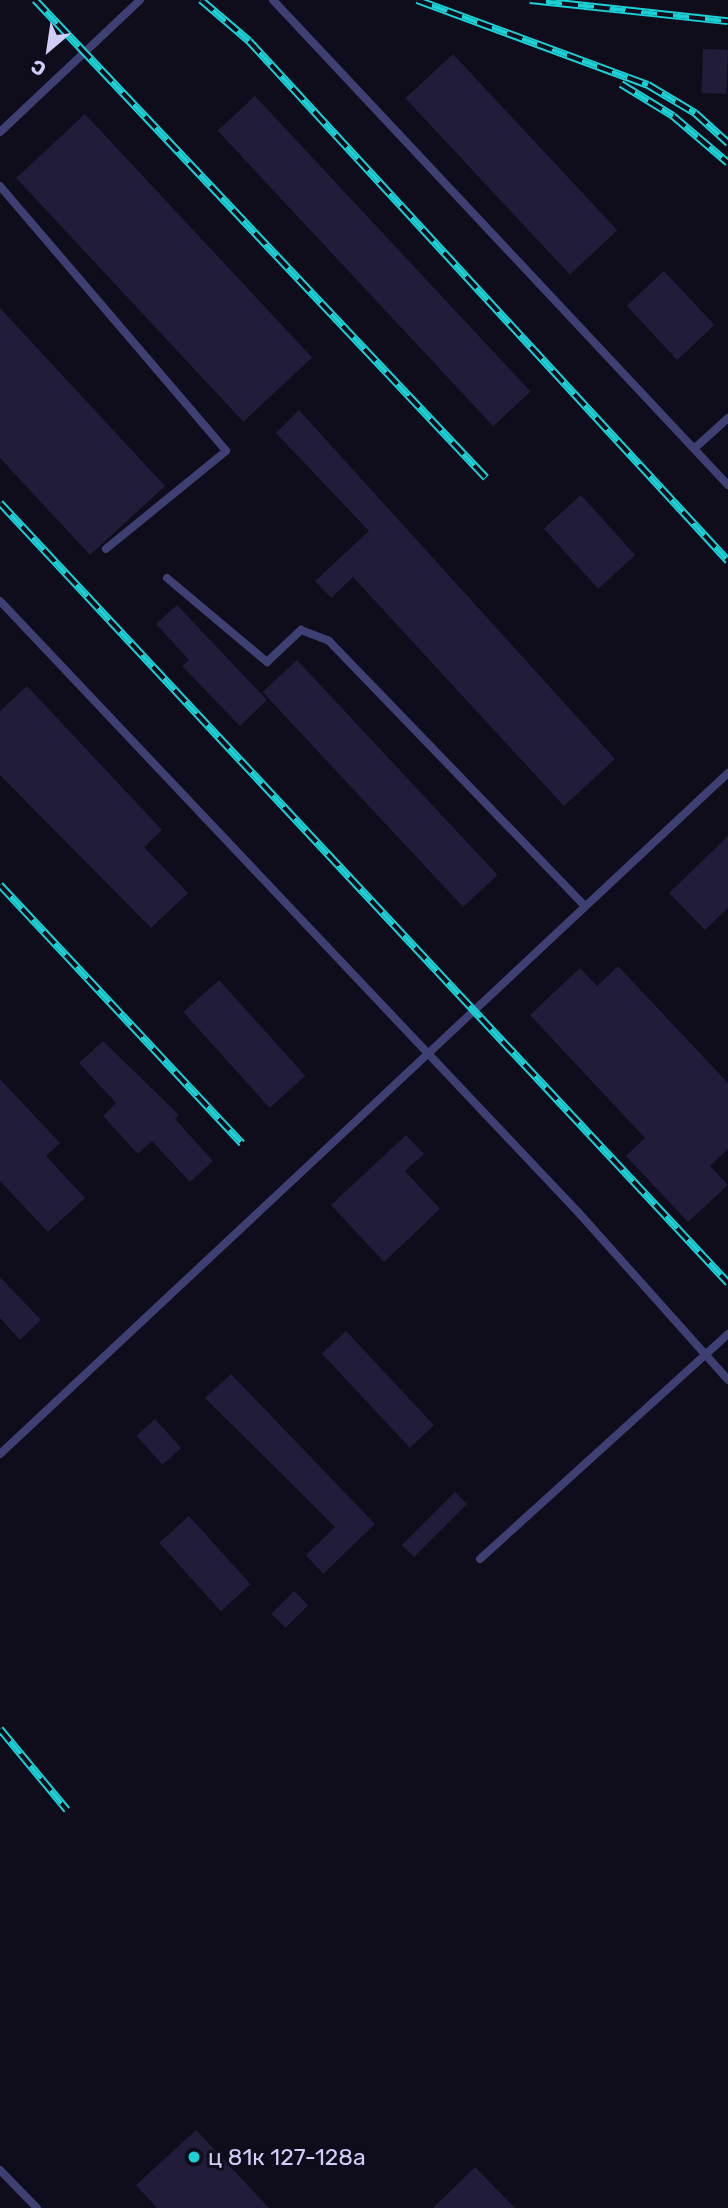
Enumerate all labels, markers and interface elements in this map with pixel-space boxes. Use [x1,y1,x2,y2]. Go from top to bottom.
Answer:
north arrow [14,14,84,84]
text: С [27,55,50,81]
place label: ц 81к 127-128а [208,2143,366,2171]
marker: ц 81к 127-128а [186,2149,202,2165]

